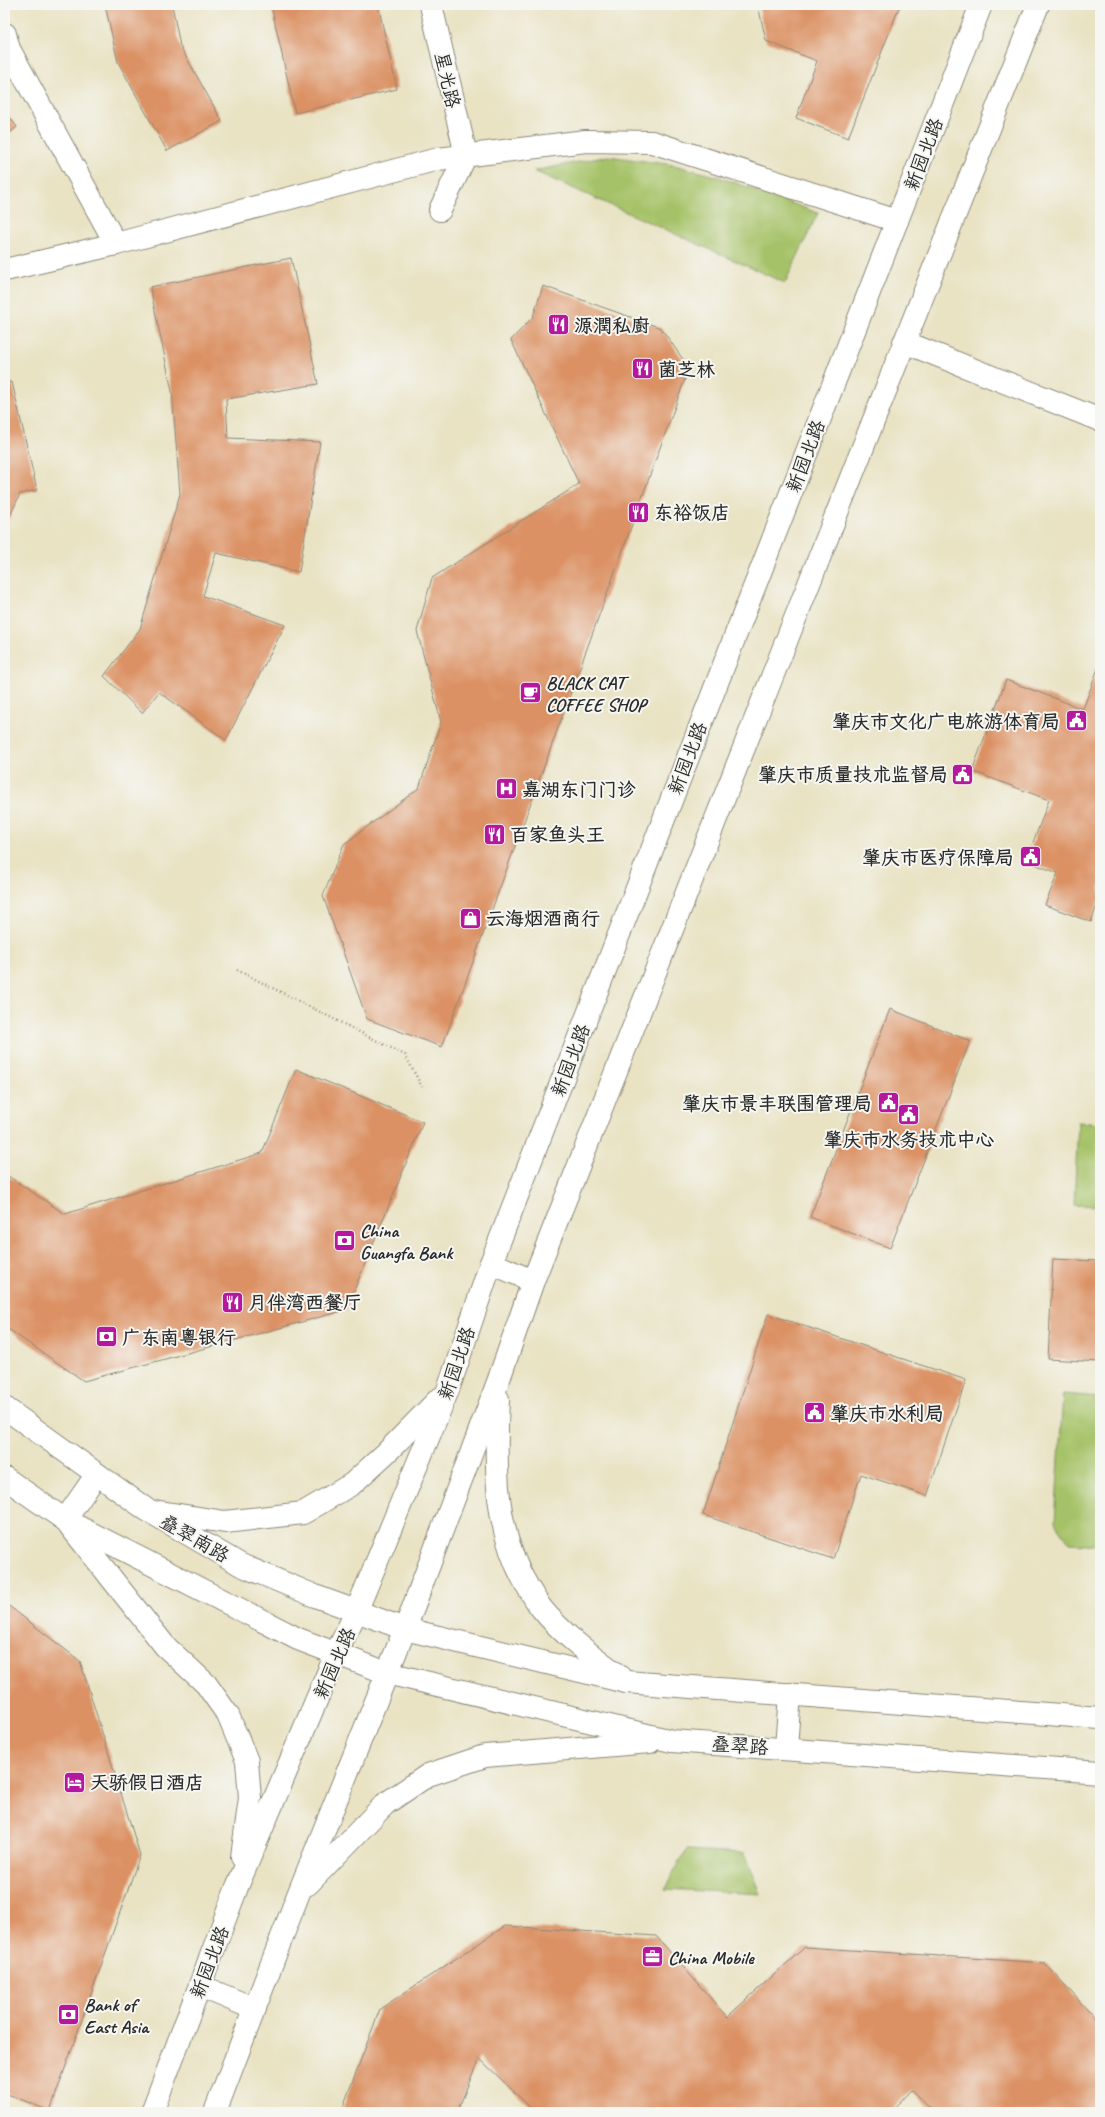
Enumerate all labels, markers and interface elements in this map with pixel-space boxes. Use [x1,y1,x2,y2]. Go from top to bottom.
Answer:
street label: 星光路 [429,50,465,111]
street label: 新园北路 [899,115,949,194]
restaurant icon: 源潤私廚 [545,312,571,338]
place label: 源潤私廚 [574,314,650,338]
restaurant icon: 菌芝林 [629,356,655,382]
place label: 菌芝林 [658,358,715,382]
street label: 新园北路 [781,417,831,496]
restaurant icon: 东裕饭店 [625,499,651,525]
place label: 东裕饭店 [654,501,730,525]
place label: BLACK CAT COFFEE SHOP [546,671,649,717]
cafe icon: BLACK CAT COFFEE SHOP [518,680,544,706]
public building icon: 肇庆市文化广电旅游体育局 [1063,708,1089,734]
place label: 肇庆市文化广电旅游体育局 [832,710,1060,734]
street label: 新园北路 [663,719,713,798]
public building icon: 肇庆市质量技术监督局 [950,761,976,787]
place label: 肇庆市质量技术监督局 [758,763,948,787]
hospital icon: 嘉湖东门门诊 [493,776,519,802]
place label: 嘉湖东门门诊 [522,778,636,802]
restaurant icon: 百家鱼头王 [481,821,507,847]
place label: 百家鱼头王 [510,823,605,847]
public building icon: 肇庆市医疗保障局 [1017,844,1043,870]
place label: 肇庆市医疗保障局 [862,846,1014,870]
shop icon: 云海烟酒商行 [458,905,484,931]
place label: 云海烟酒商行 [486,907,600,931]
street label: 新园北路 [546,1021,596,1100]
public building icon: 肇庆市景丰联围管理局 [875,1090,901,1116]
place label: 肇庆市景丰联围管理局 [682,1092,872,1116]
public building icon: 肇庆市水务技术中心 [896,1101,922,1127]
place label: 肇庆市水务技术中心 [823,1128,995,1152]
place label: China Guangfa Bank [360,1219,454,1265]
bank icon: China Guangfa Bank [332,1228,358,1254]
restaurant icon: 月伴湾西餐厅 [220,1289,246,1315]
place label: 月伴湾西餐厅 [248,1291,362,1315]
street label: 新园北路 [433,1323,481,1403]
bank icon: 广东南粤银行 [94,1324,120,1350]
place label: 广东南粤银行 [122,1326,236,1350]
public building icon: 肇庆市水利局 [801,1400,827,1426]
place label: 肇庆市水利局 [830,1402,944,1426]
street label: 叠翠南路 [156,1509,233,1568]
street label: 新园北路 [308,1624,361,1703]
street label: 叠翠路 [711,1732,769,1760]
hotel icon: 天骄假日酒店 [62,1769,88,1795]
place label: 天骄假日酒店 [90,1771,204,1795]
street label: 新园北路 [185,1923,235,2002]
office icon: China Mobile [640,1944,666,1970]
place label: China Mobile [668,1946,755,1970]
place label: Bank of East Asia [84,1993,150,2039]
bank icon: Bank of East Asia [55,2002,81,2028]

